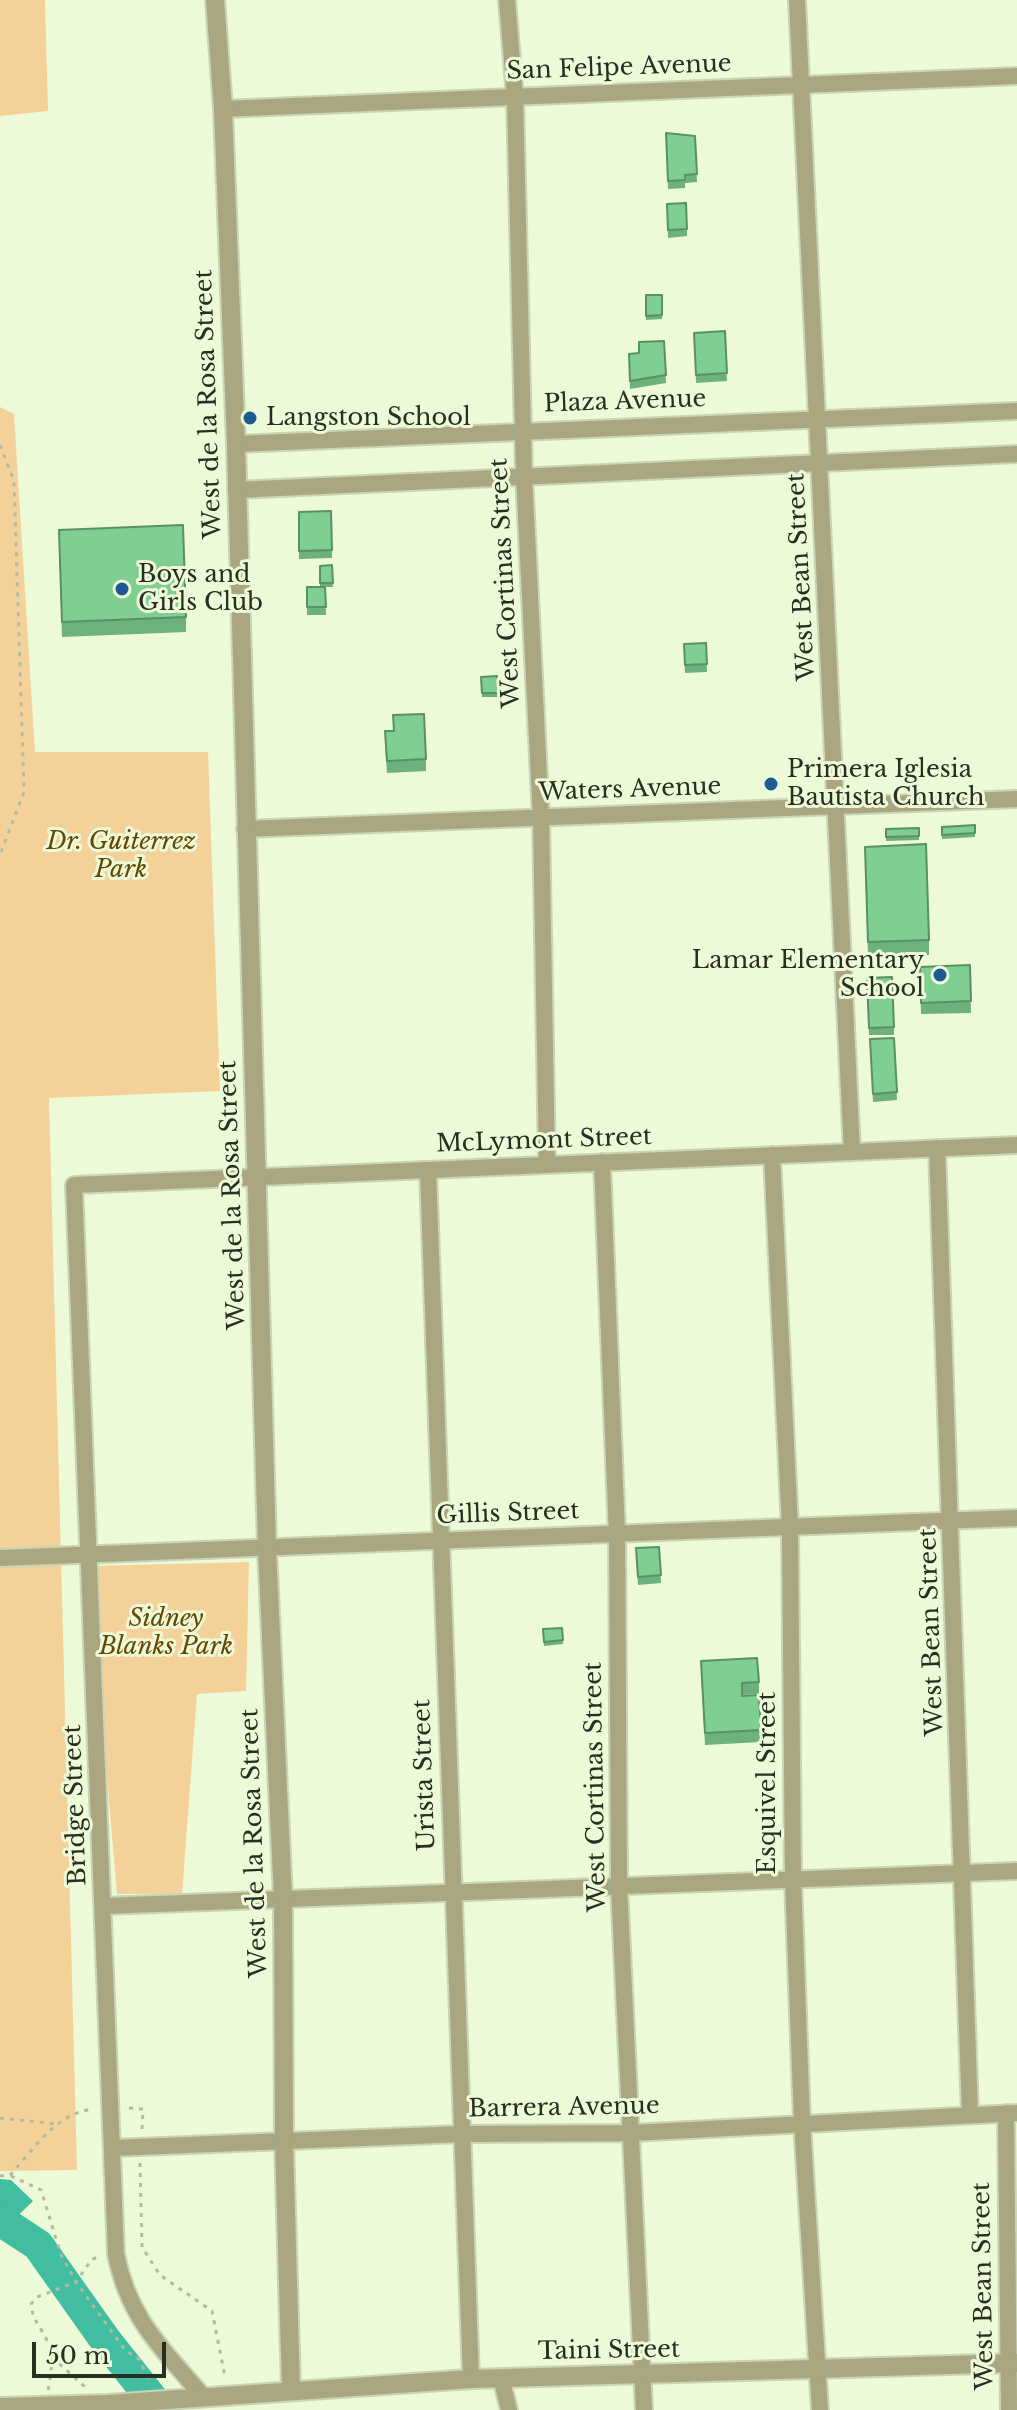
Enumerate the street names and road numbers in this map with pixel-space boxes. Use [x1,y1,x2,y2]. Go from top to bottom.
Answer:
street label: San Felipe Avenue [506,50,732,86]
street label: West de la Rosa Street [190,269,228,539]
street label: Plaza Avenue [543,385,707,419]
street label: West Cortinas Street [485,457,527,709]
street label: West Bean Street [782,472,822,682]
street label: Waters Avenue [538,772,722,808]
street label: West de la Rosa Street [214,1060,252,1330]
street label: McLymont Street [436,1123,652,1159]
street label: Gillis Street [436,1497,580,1531]
street label: West Bean Street [914,1528,950,1736]
street label: West Cortinas Street [579,1662,613,1912]
street label: Esquivel Street [754,1692,782,1874]
street label: Urista Street [408,1699,442,1851]
street label: West de la Rosa Street [236,1708,274,1978]
street label: Bridge Street [59,1724,93,1886]
street label: Barrera Avenue [468,2092,660,2124]
street label: West Bean Street [968,2182,1000,2390]
street label: Taini Street [538,2335,680,2367]

